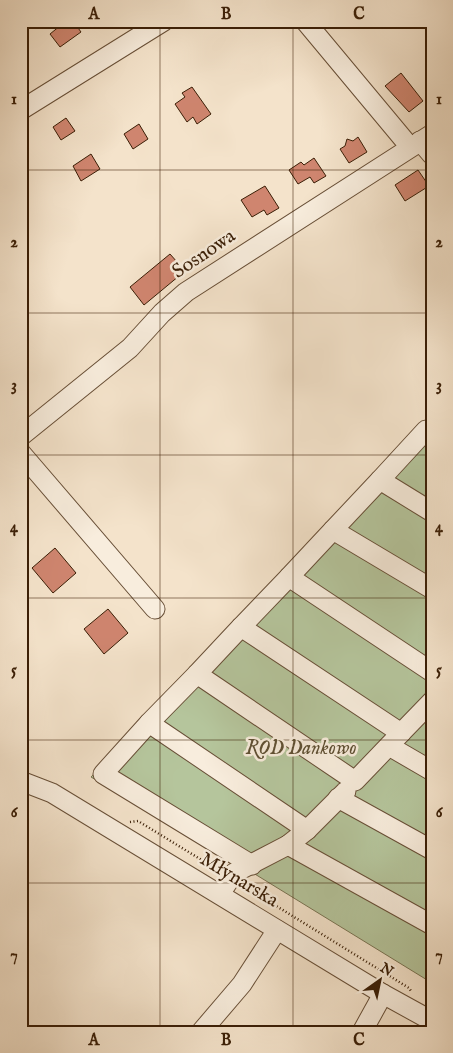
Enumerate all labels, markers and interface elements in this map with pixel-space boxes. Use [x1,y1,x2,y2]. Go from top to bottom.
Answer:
text: A [88,5,101,25]
text: B [221,5,232,25]
text: C [353,5,365,25]
text: 1 [11,90,17,110]
text: 1 [436,90,442,110]
street label: Sosnowa [168,224,241,284]
text: 2 [10,233,18,253]
text: 2 [435,233,443,253]
text: 3 [11,376,17,396]
text: 3 [436,376,442,396]
text: 4 [10,518,19,538]
text: 4 [435,518,444,538]
text: 5 [11,661,17,681]
text: 5 [436,661,442,681]
park label: ROD Dankowo [245,736,357,761]
text: 6 [11,803,19,823]
text: 6 [436,803,444,823]
street label: Młynarska [195,847,283,913]
text: 7 [10,946,18,966]
text: 7 [435,946,443,966]
north arrow [356,956,406,1006]
text: N [376,959,397,981]
text: A [88,1031,101,1051]
text: B [221,1031,232,1051]
text: C [353,1031,365,1051]

